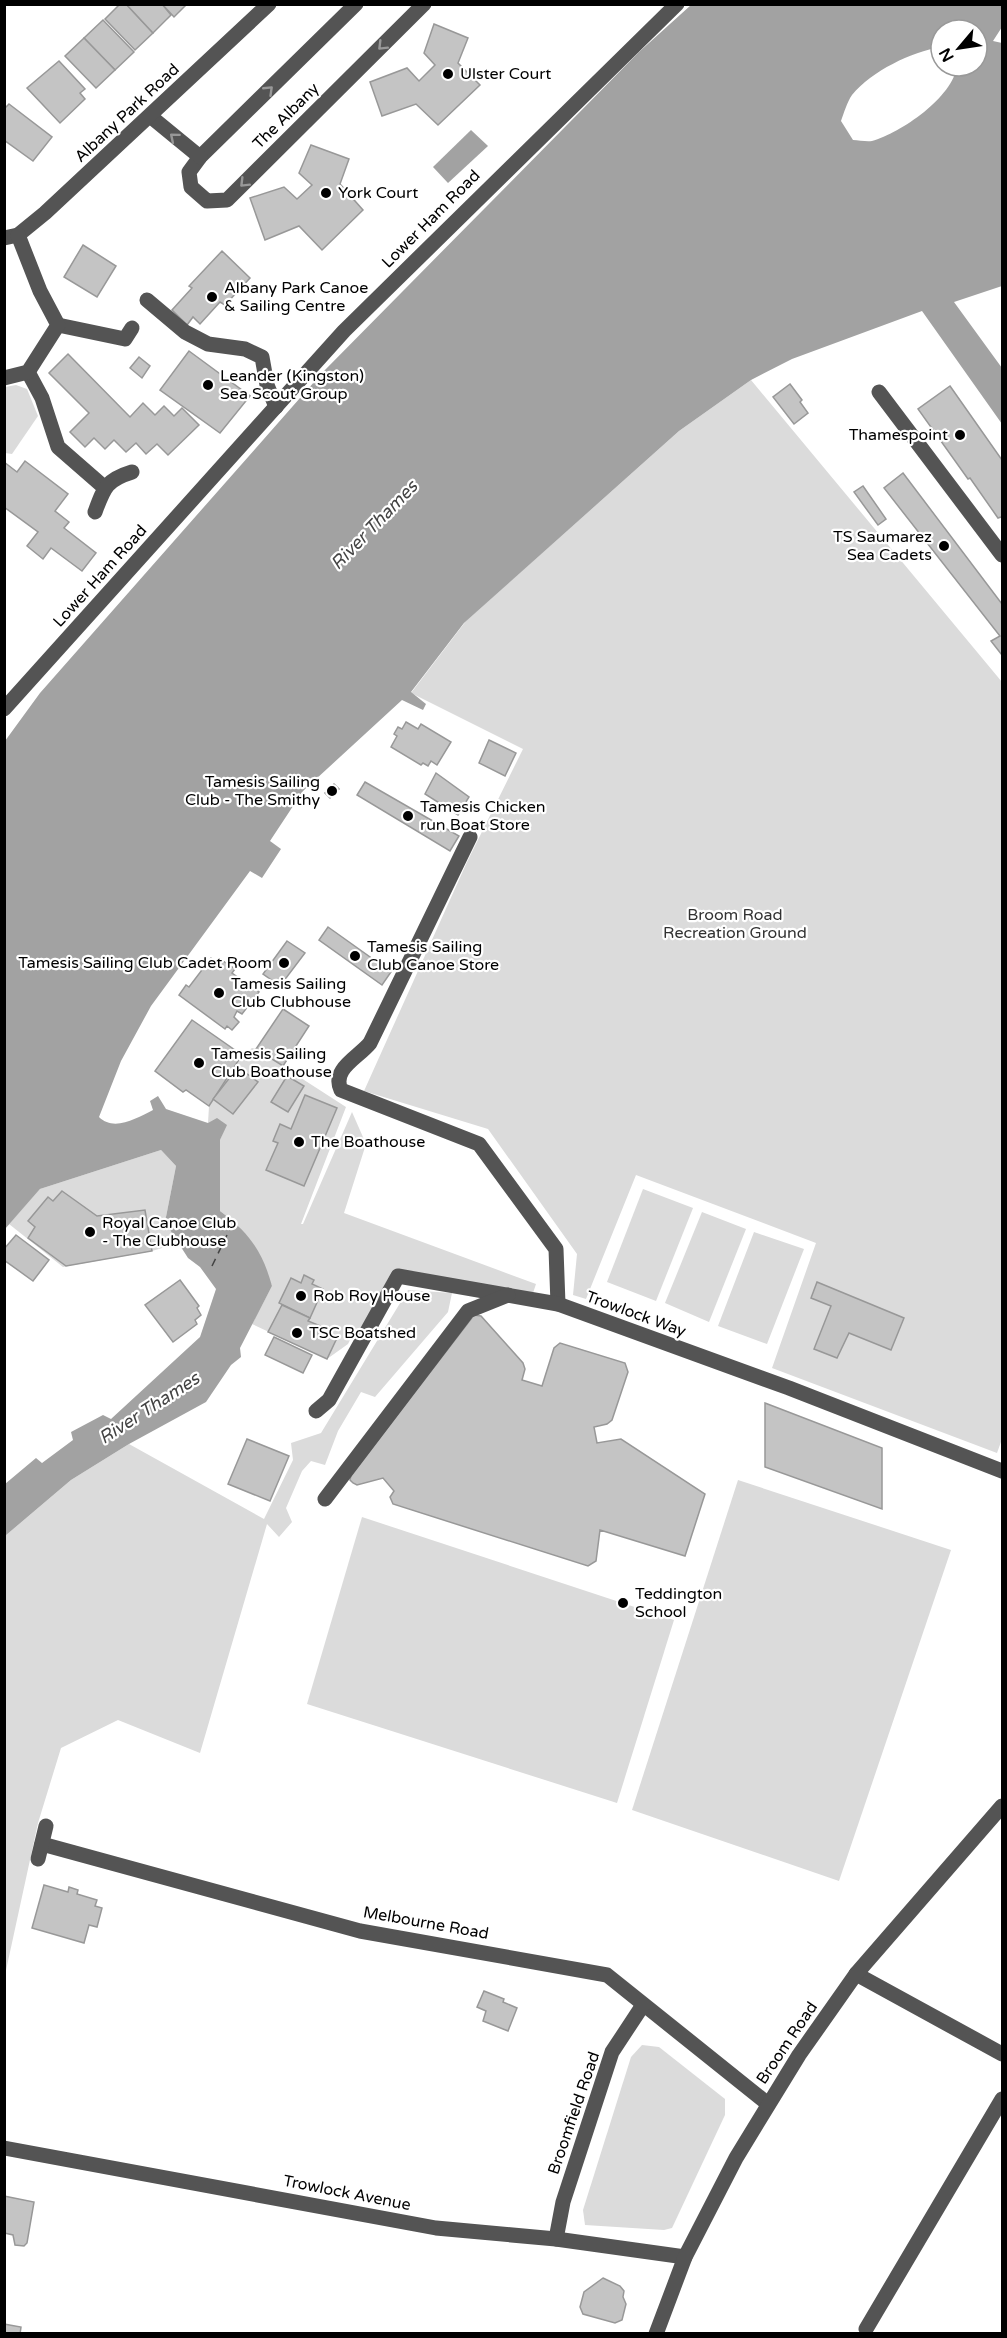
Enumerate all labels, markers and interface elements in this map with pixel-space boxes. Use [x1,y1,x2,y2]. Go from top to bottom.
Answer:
north arrow [929,18,989,78]
one-way arrow [379,38,390,49]
text: N [935,44,959,65]
street label: Albany Park Road [71,59,183,167]
place label: Ulster Court [460,64,551,84]
marker: Ulster Court [441,67,455,81]
street label: The Albany [249,78,324,153]
one-way arrow [262,86,272,97]
one-way arrow [170,134,181,145]
street label: Lower Ham Road [378,166,484,272]
one-way arrow [241,176,252,187]
place label: York Court [338,183,418,203]
marker: York Court [319,186,333,200]
place label: Albany Park Canoe & Sailing Centre [224,278,368,316]
marker: Albany Park Canoe & Sailing Centre [205,290,219,304]
place label: Leander (Kingston) Sea Scout Group [220,366,364,404]
marker: Leander (Kingston) Sea Scout Group [201,378,215,392]
place label: Thamespoint [849,425,948,445]
marker: Thamespoint [953,428,967,442]
water label: River Thames [326,475,423,574]
street label: Lower Ham Road [49,521,151,631]
place label: TS Saumarez Sea Cadets [833,527,932,565]
marker: TS Saumarez Sea Cadets [937,539,951,553]
place label: Tamesis Sailing Club - The Smithy [185,772,320,810]
marker: Tamesis Sailing Club - The Smithy [325,784,339,798]
place label: Tamesis Chicken run Boat Store [420,797,545,835]
marker: Tamesis Chicken run Boat Store [401,809,415,823]
park label: Broom Road Recreation Ground [663,905,807,943]
place label: Tamesis Sailing Club Canoe Store [367,937,499,975]
marker: Tamesis Sailing Club Canoe Store [348,949,362,963]
place label: Tamesis Sailing Club Cadet Room [18,953,272,973]
marker: Tamesis Sailing Club Cadet Room [277,956,291,970]
place label: Tamesis Sailing Club Clubhouse [231,974,351,1012]
marker: Tamesis Sailing Club Clubhouse [212,986,226,1000]
place label: Tamesis Sailing Club Boathouse [211,1044,332,1082]
marker: Tamesis Sailing Club Boathouse [192,1056,206,1070]
place label: The Boathouse [311,1132,425,1152]
marker: The Boathouse [292,1135,306,1149]
place label: Royal Canoe Club - The Clubhouse [102,1213,236,1251]
marker: Royal Canoe Club - The Clubhouse [83,1225,97,1239]
place label: Rob Roy House [313,1286,430,1306]
street label: Trowlock Way [583,1287,689,1342]
marker: Rob Roy House [294,1289,308,1303]
place label: TSC Boatshed [309,1323,416,1343]
marker: TSC Boatshed [290,1326,304,1340]
water label: River Thames [94,1367,205,1449]
place label: Teddington School [635,1584,722,1622]
marker: Teddington School [616,1596,630,1610]
street label: Melbourne Road [362,1902,490,1944]
street label: Broom Road [752,1998,822,2088]
street label: Broomfield Road [544,2049,604,2177]
street label: Trowlock Avenue [282,2171,412,2215]

